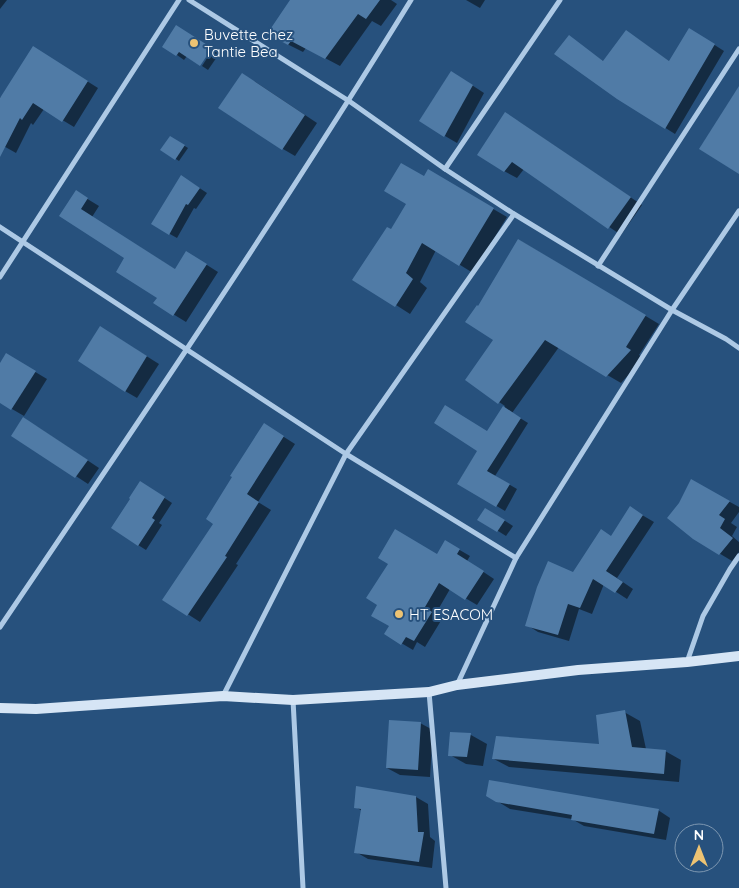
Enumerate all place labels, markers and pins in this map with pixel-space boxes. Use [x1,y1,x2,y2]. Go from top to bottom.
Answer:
place label: Buvette chez Tantie Bea [204,25,293,61]
marker: Buvette chez Tantie Bea [188,37,200,49]
place label: HT ESACOM [409,605,493,624]
marker: HT ESACOM [393,608,405,620]

